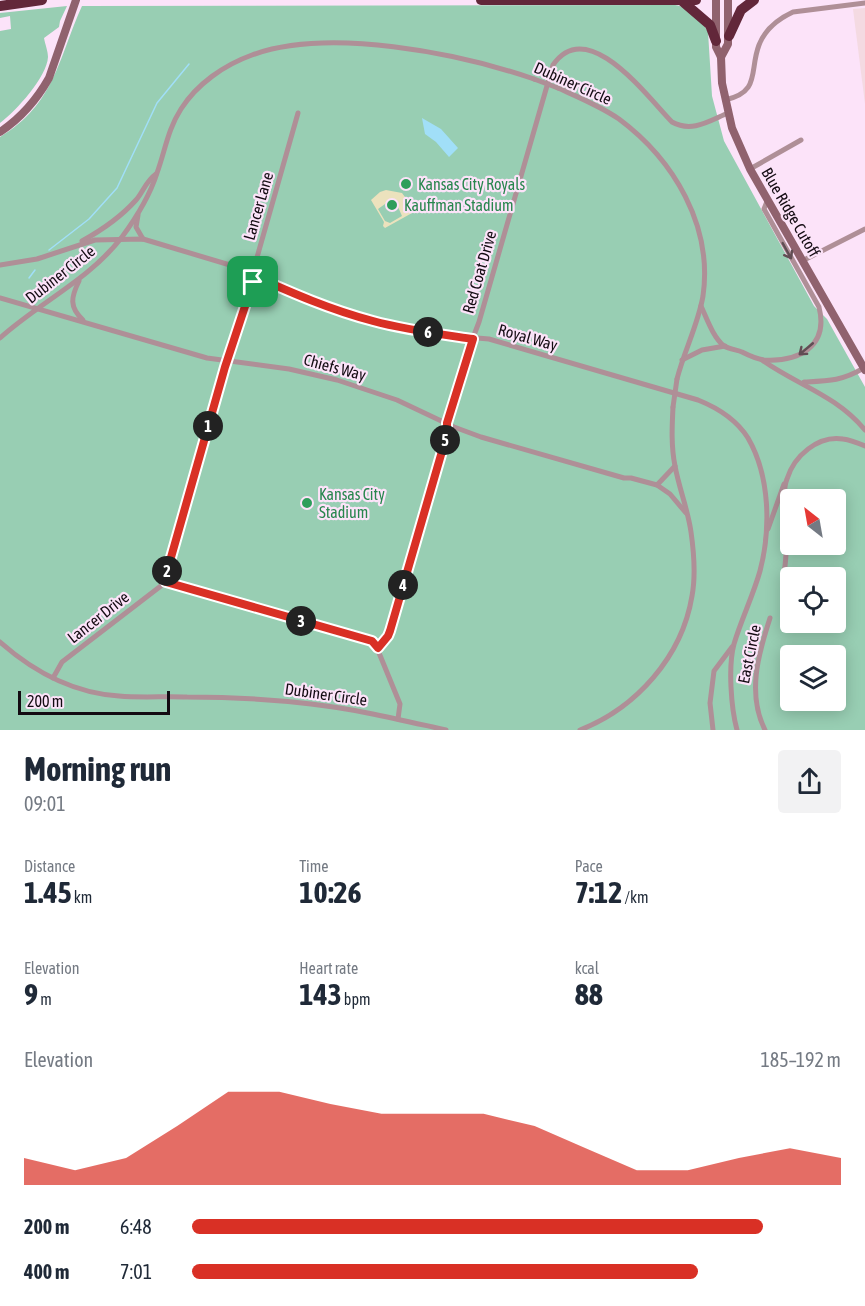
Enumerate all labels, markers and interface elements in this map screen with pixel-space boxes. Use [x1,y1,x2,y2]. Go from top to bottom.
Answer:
street label: Dubiner Circle [532,58,614,108]
street label: Blue Ridge Cutoff [757,164,824,261]
street label: Lancer Lane [240,170,276,242]
place label: Kansas City Royals [418,175,525,194]
marker: Kansas City Royals [399,177,413,191]
place label: Kauffman Stadium [404,196,514,214]
marker: Kauffman Stadium [385,198,399,212]
street label: Red Coat Drive [459,229,499,315]
street label: Dubiner Circle [22,241,98,307]
one-way arrow [781,242,793,259]
pin [227,256,278,307]
icon: arrive [236,265,269,298]
pin: 6 [413,317,443,347]
street label: Royal Way [496,320,560,355]
text: 6 [424,323,432,341]
one-way arrow [798,343,814,356]
street label: Chiefs Way [302,350,368,385]
pin: 1 [193,411,223,441]
text: 1 [204,417,212,435]
pin: 5 [430,425,460,455]
text: 5 [441,431,449,449]
place label: Kansas City Stadium [319,485,385,521]
north arrow [780,489,846,555]
map controls [780,489,846,711]
marker: Kansas City Stadium [300,496,314,510]
pin: 2 [152,556,182,586]
text: 2 [163,562,171,580]
button: locate [780,567,846,633]
pin: 4 [388,570,418,600]
text: 4 [399,576,407,594]
street label: Lancer Drive [64,588,132,646]
pin: 3 [286,606,316,636]
text: 3 [297,612,305,630]
street label: East Circle [734,623,764,685]
button: layers [780,645,846,711]
street label: Dubiner Circle [284,679,368,709]
scale bar [18,688,170,716]
text: 200 m [27,692,63,710]
text: Morning run [24,750,171,788]
button: share [778,750,841,813]
text: 09:01 [24,792,66,815]
text: Distance [24,857,75,875]
text: Time [299,857,329,875]
text: Pace [575,857,603,875]
text: 1.45 [24,875,72,909]
text: 10:26 [299,875,362,909]
text: 7:12 [575,875,622,909]
text: km [72,888,92,906]
text: /km [622,888,648,906]
text: Elevation [24,959,79,977]
text: Heart rate [299,959,358,977]
text: kcal [575,959,599,977]
text: 9 [24,977,38,1011]
text: 143 [299,977,342,1011]
text: 88 [575,977,603,1011]
text: m [38,990,52,1008]
text: bpm [342,990,371,1008]
text: Elevation [24,1048,93,1071]
text: 185–192 m [760,1048,841,1071]
text: 200 m [24,1215,69,1238]
text: 6:48 [120,1215,152,1238]
text: 400 m [24,1260,69,1283]
text: 7:01 [120,1260,152,1283]

